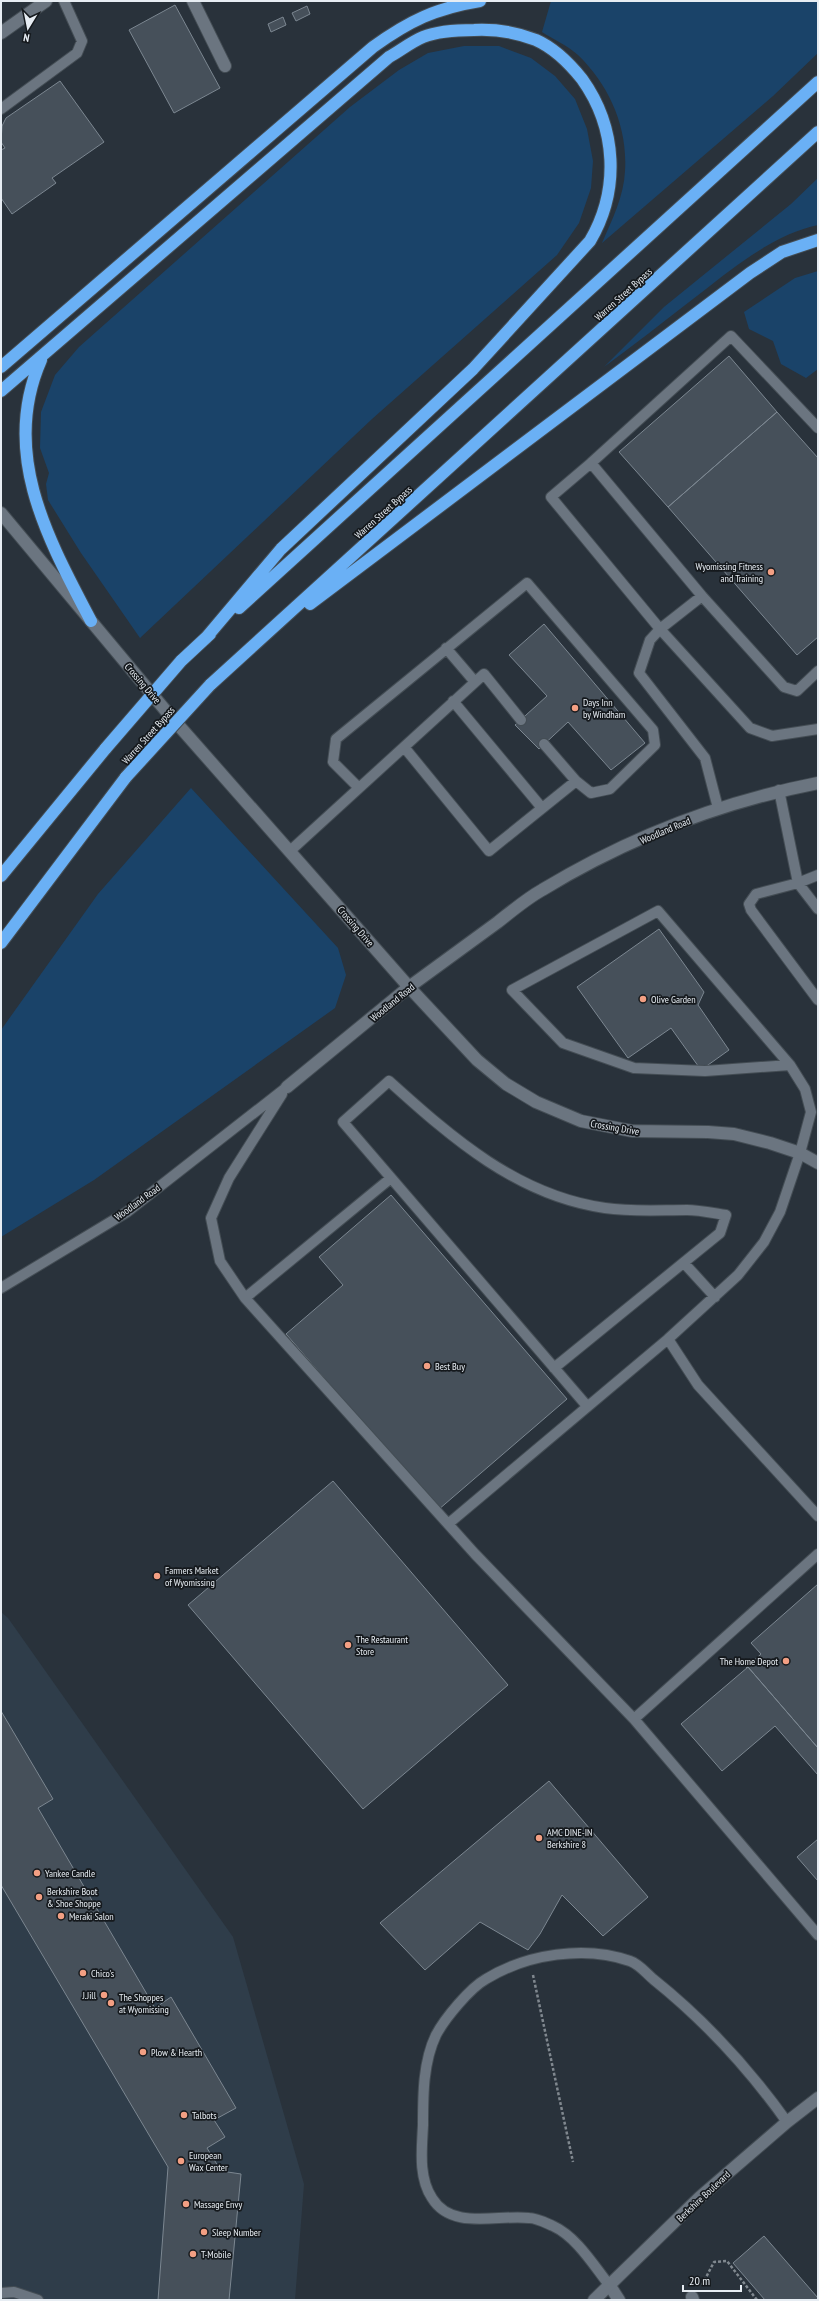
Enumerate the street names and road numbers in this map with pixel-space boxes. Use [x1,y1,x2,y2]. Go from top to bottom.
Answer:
street label: Warren Street Bypass [592,265,655,324]
street label: Warren Street Bypass [352,483,415,542]
street label: Crossing Drive [122,660,163,706]
street label: Warren Street Bypass [119,703,178,767]
street label: Woodland Road [638,814,692,847]
street label: Crossing Drive [334,903,377,949]
street label: Woodland Road [367,980,417,1024]
street label: Crossing Drive [589,1117,640,1138]
street label: Woodland Road [112,1181,163,1223]
street label: Berkshire Boulevard [674,2168,733,2225]

